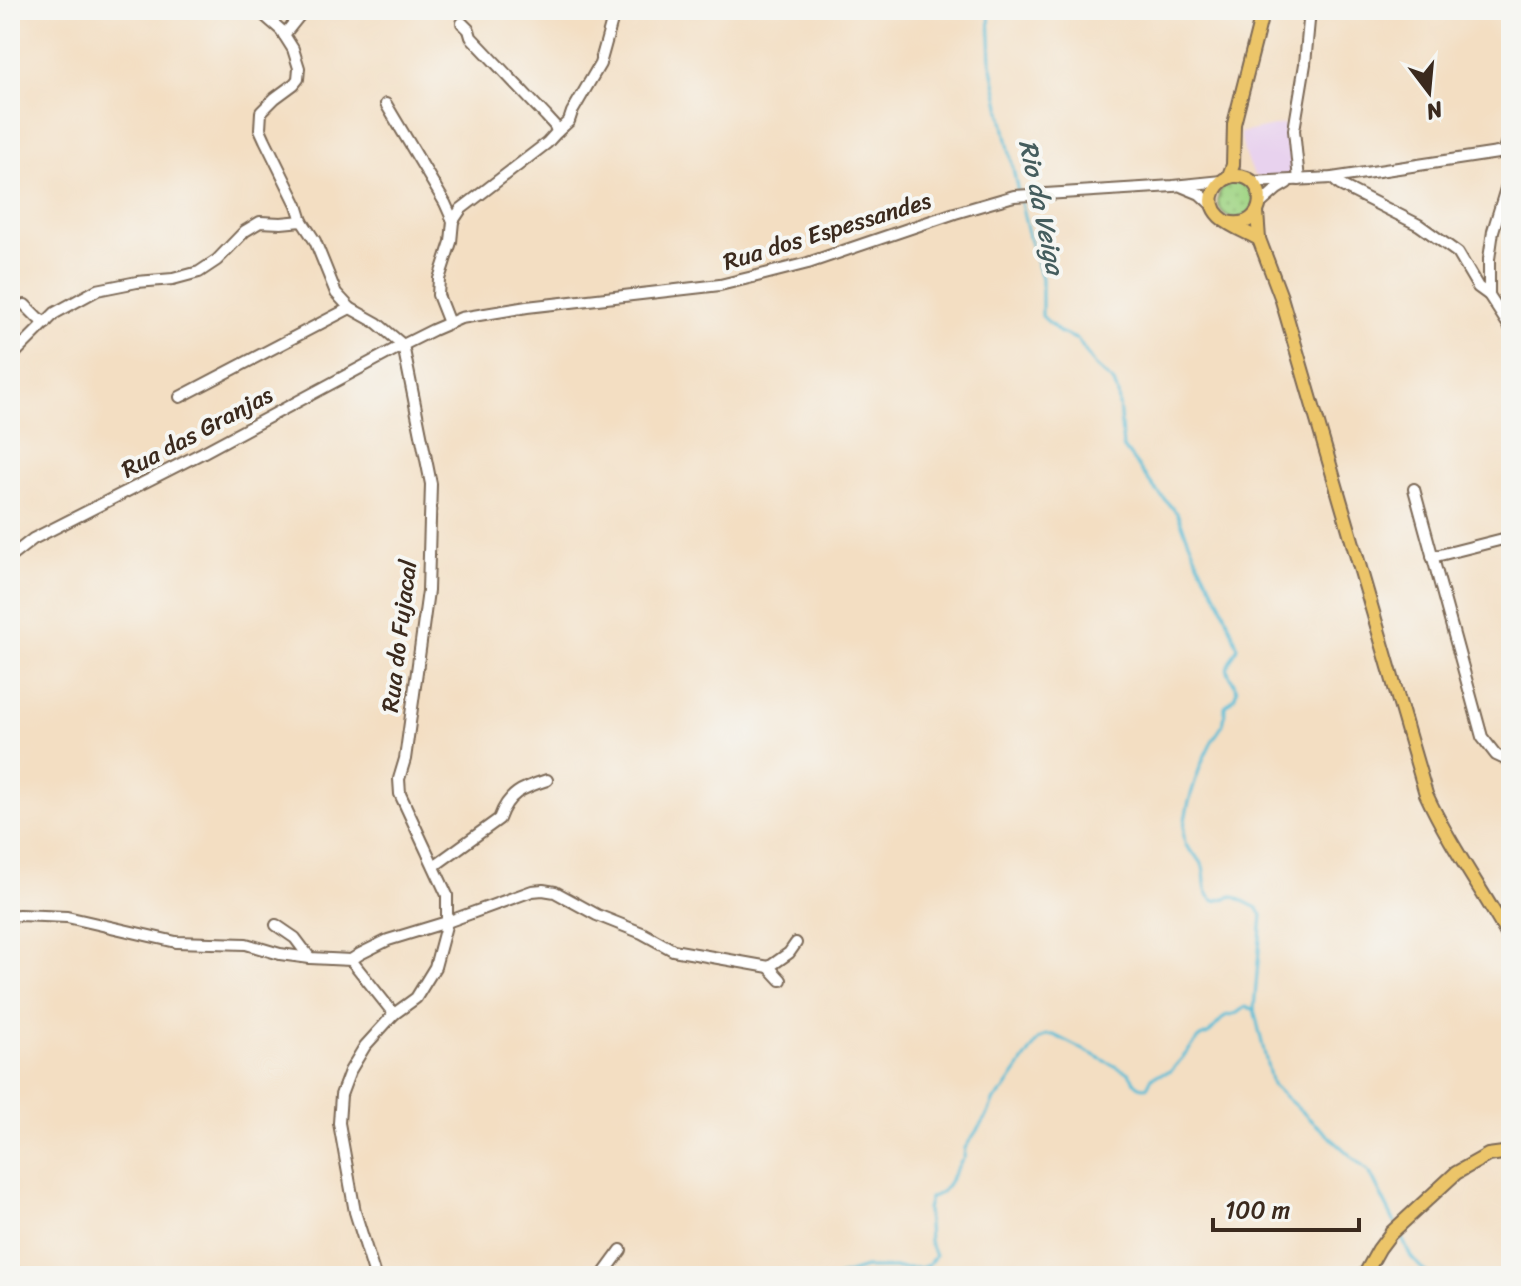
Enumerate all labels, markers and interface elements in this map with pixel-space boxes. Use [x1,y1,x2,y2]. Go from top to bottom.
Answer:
north arrow [1389,52,1469,132]
text: N [1421,90,1448,132]
water label: Rio da Veiga [1005,135,1079,281]
street label: Rua dos Espessandes [718,179,936,283]
street label: Rua das Granjas [113,374,281,490]
street label: Rua do Fujacal [369,556,429,715]
scale bar [1213,1182,1359,1232]
text: 100 m [1225,1189,1290,1231]

